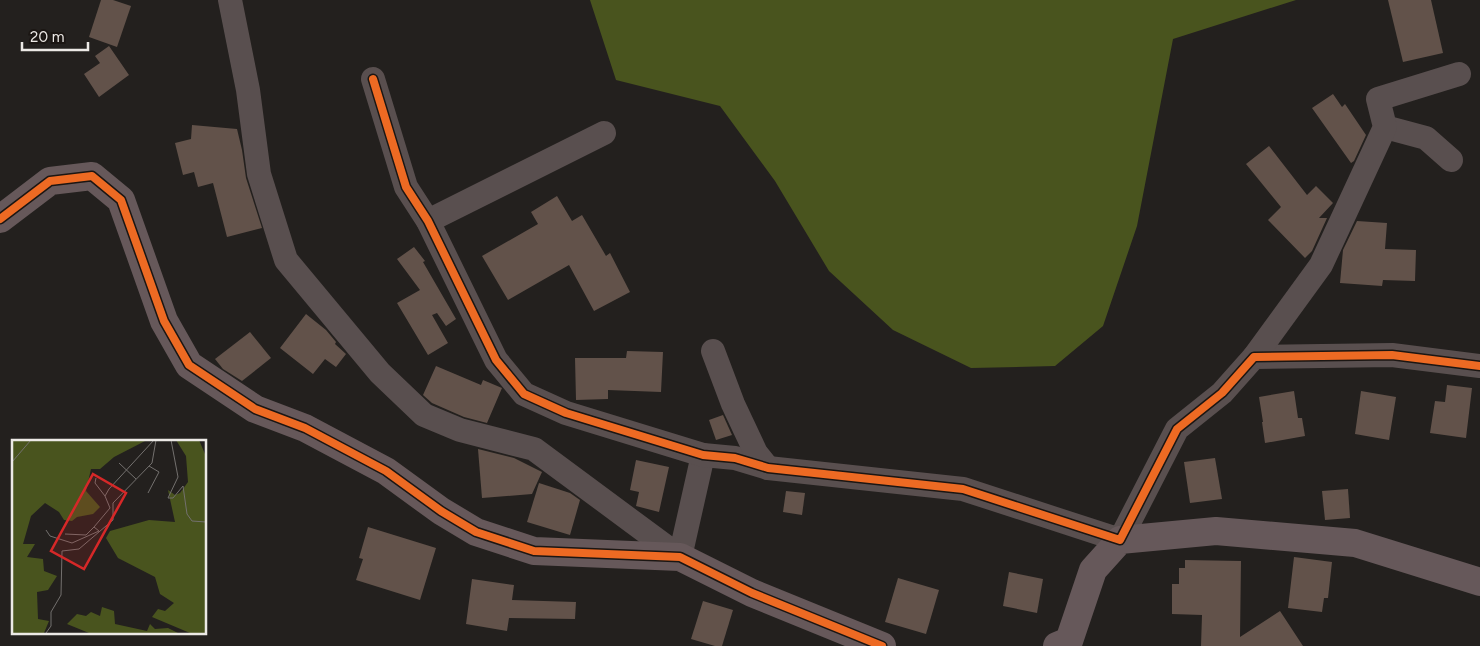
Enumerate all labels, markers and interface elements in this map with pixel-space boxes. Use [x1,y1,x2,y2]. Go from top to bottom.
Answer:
scale bar [22,20,89,52]
text: 20 m [30,28,64,46]
inset map [12,440,206,634]

